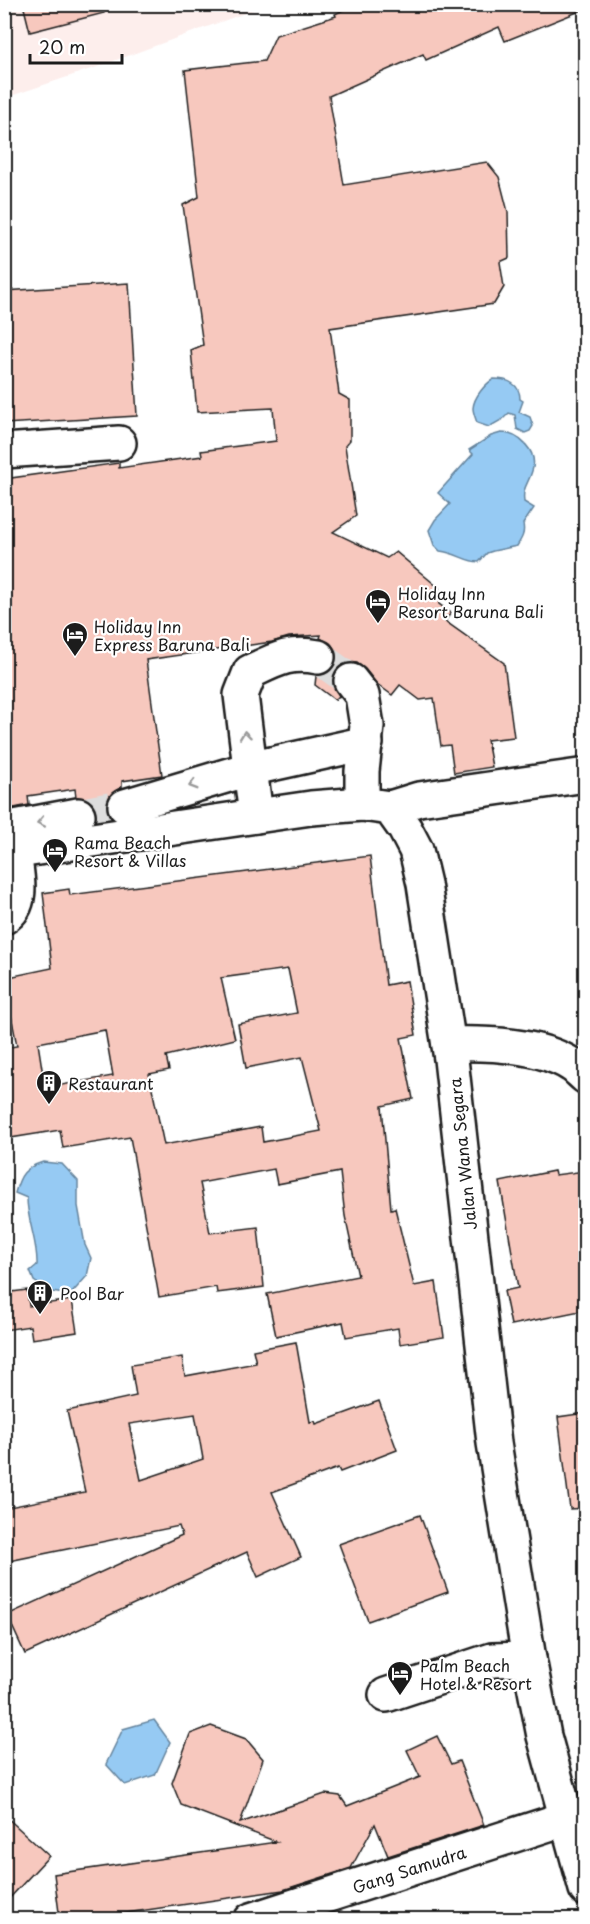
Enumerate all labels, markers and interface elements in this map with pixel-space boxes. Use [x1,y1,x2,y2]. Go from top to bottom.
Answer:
scale bar [30,27,122,65]
text: 20 m [39,33,85,60]
place label: Holiday Inn Resort Baruna Bali [398,581,544,623]
hotel icon: Holiday Inn Resort Baruna Bali [363,587,393,625]
place label: Holiday Inn Express Baruna Bali [94,614,250,656]
hotel icon: Holiday Inn Express Baruna Bali [60,620,90,658]
one-way arrow [240,731,252,740]
one-way arrow [188,778,199,790]
one-way arrow [37,815,47,828]
place label: Rama Beach Resort & Villas [74,830,186,872]
hotel icon: Rama Beach Resort & Villas [40,836,70,874]
building icon: Restaurant [34,1068,64,1106]
place label: Restaurant [68,1071,154,1095]
street label: Jalan Wana Segara [442,1077,482,1231]
building icon: Pool Bar [25,1278,55,1316]
place label: Pool Bar [60,1281,125,1305]
place label: Palm Beach Hotel & Resort [420,1653,532,1695]
hotel icon: Palm Beach Hotel & Resort [385,1659,415,1697]
street label: Gang Samudra [349,1839,469,1899]

